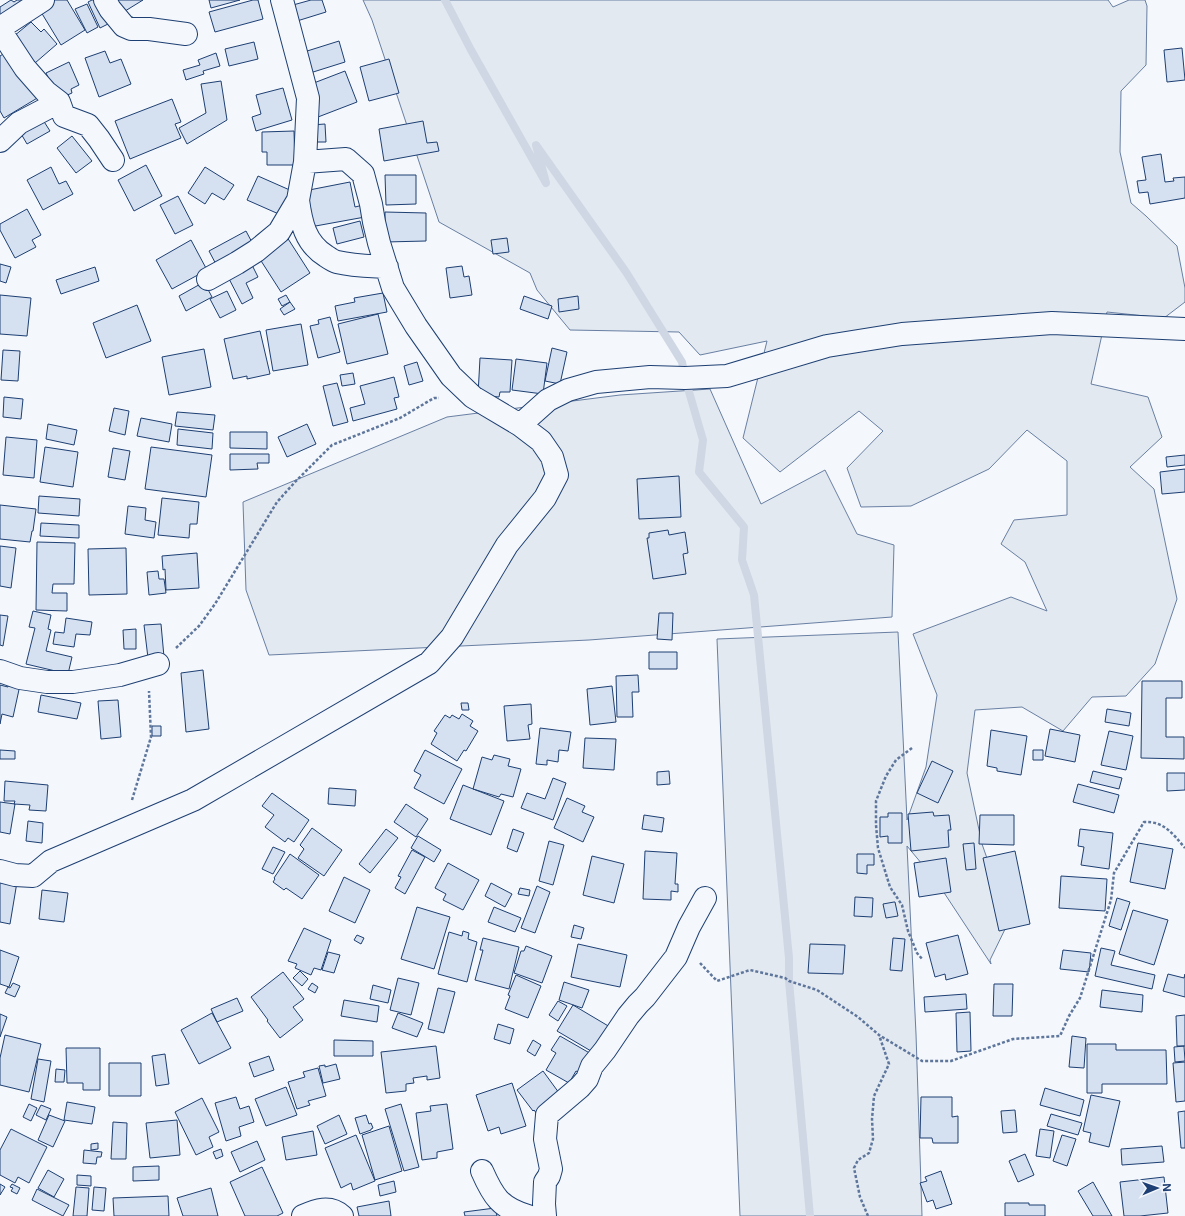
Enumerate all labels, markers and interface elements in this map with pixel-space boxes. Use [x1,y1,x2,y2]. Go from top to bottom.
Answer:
north arrow [1137,1168,1177,1208]
text: N [1160,1183,1174,1192]

